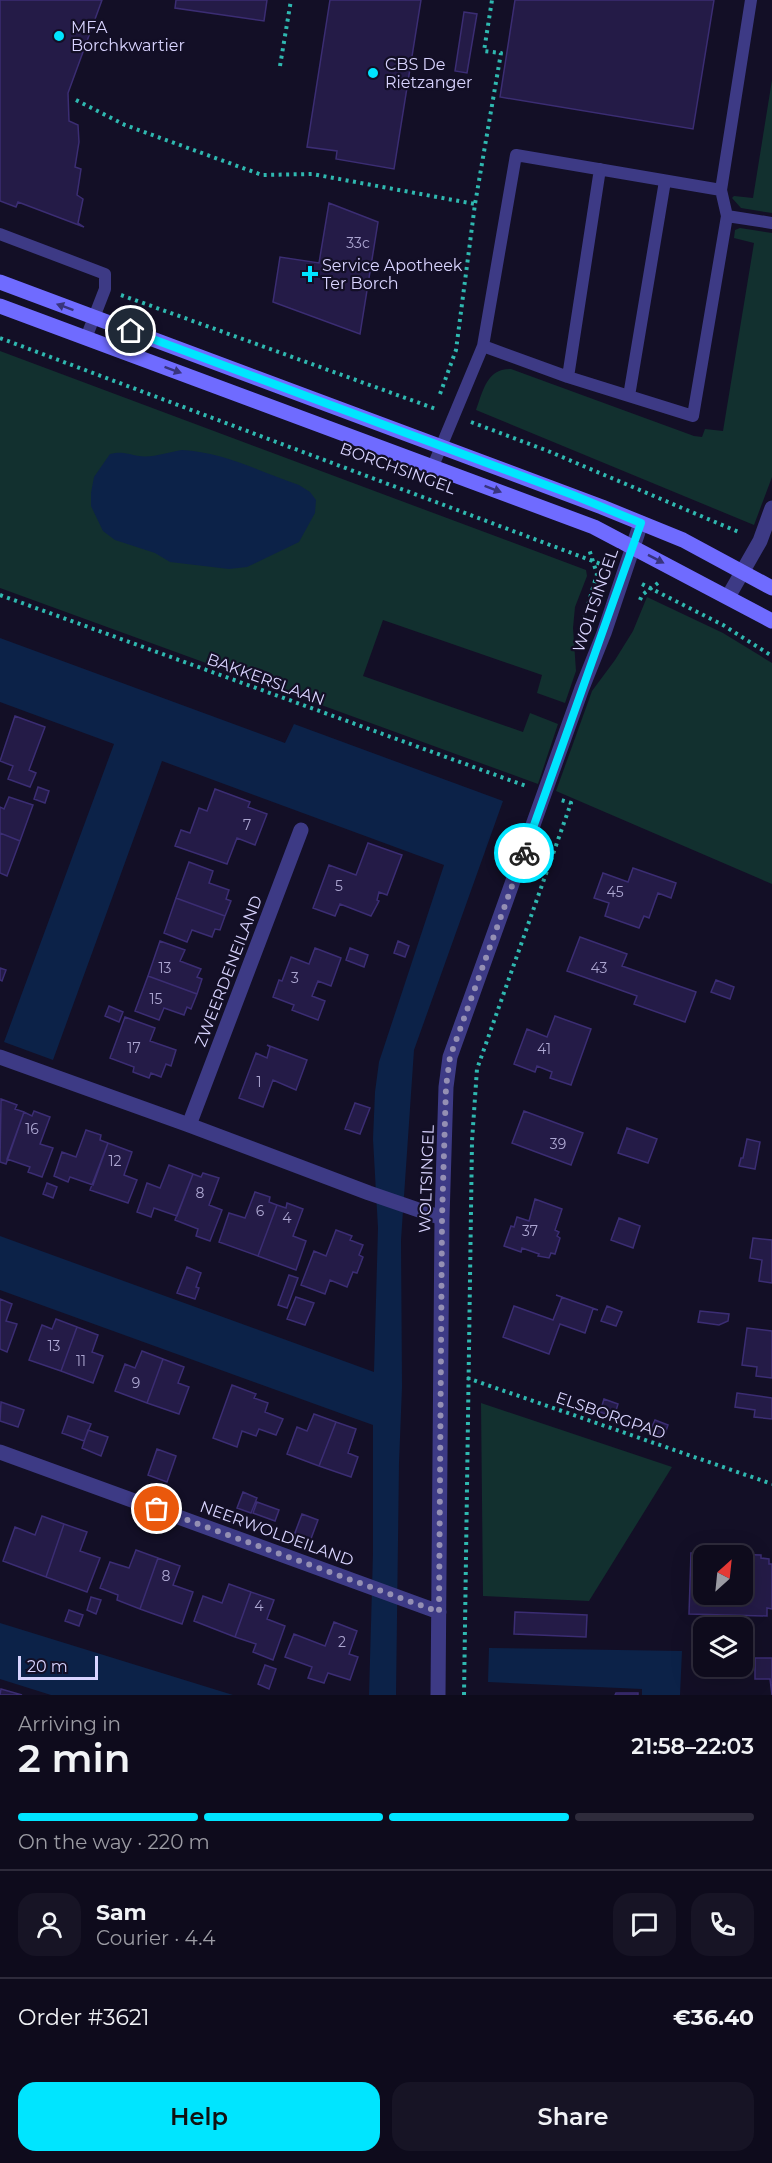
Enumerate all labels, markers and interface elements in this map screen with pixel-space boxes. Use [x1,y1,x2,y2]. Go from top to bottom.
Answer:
place label: MFA Borchkwartier [71,18,185,55]
marker: MFA Borchkwartier [52,29,66,43]
place label: CBS De Rietzanger [385,55,473,92]
marker: CBS De Rietzanger [366,66,380,80]
house number: 33c [346,234,370,252]
place label: Service Apotheek Ter Borch [322,256,463,293]
marker: Service Apotheek Ter Borch [303,267,317,281]
one-way arrow [56,301,74,311]
pin [105,305,156,356]
icon: home [114,314,147,347]
one-way arrow [164,366,182,375]
street label: BORCHSINGEL [337,439,459,498]
one-way arrow [485,485,503,495]
street label: WOLTSINGEL [569,545,622,654]
one-way arrow [648,554,665,564]
street label: BAKKERSLAAN [204,649,327,710]
house number: 7 [243,816,251,834]
courier [494,823,554,883]
icon: bike [508,837,541,870]
house number: 5 [335,877,343,895]
house number: 45 [606,883,624,901]
street label: ZWEERDENEILAND [191,893,266,1050]
house number: 13 [159,959,172,977]
house number: 43 [591,959,608,977]
house number: 3 [291,969,299,987]
house number: 15 [150,990,163,1008]
house number: 17 [127,1039,141,1057]
house number: 41 [537,1040,551,1058]
house number: 1 [256,1073,262,1091]
house number: 16 [25,1120,39,1138]
street label: WOLTSINGEL [415,1124,438,1233]
house number: 39 [550,1135,566,1153]
house number: 12 [108,1152,122,1170]
house number: 8 [196,1184,205,1202]
house number: 6 [256,1202,265,1220]
house number: 4 [282,1209,292,1227]
house number: 37 [522,1222,538,1240]
house number: 13 [48,1337,61,1355]
house number: 11 [76,1352,86,1370]
house number: 9 [132,1374,140,1392]
street label: ELSBORGPAD [554,1388,668,1443]
pin [131,1483,182,1534]
icon: bag [140,1492,173,1525]
street label: NEERWOLDEILAND [197,1497,356,1570]
north arrow [693,1545,753,1605]
map controls [693,1545,753,1677]
house number: 8 [162,1567,171,1585]
house number: 4 [254,1597,264,1615]
button: layers [693,1617,753,1677]
house number: 2 [338,1633,346,1651]
scale bar [18,1653,98,1680]
text: 20 m [27,1657,68,1676]
text: Arriving in [18,1712,121,1736]
text: 21:58–22:03 [631,1733,754,1760]
text: 2 min [18,1734,131,1782]
text: On the way · 220 m [18,1830,210,1854]
button: person [18,1893,81,1956]
button: chat [613,1893,676,1956]
button: phone [691,1893,754,1956]
text: Sam [96,1899,147,1926]
text: Courier · 4.4 [96,1926,215,1950]
text: Order #3621 [18,2004,149,2031]
text: €36.40 [673,2004,754,2031]
button: Help [18,2082,380,2151]
button: Share [392,2082,754,2151]

